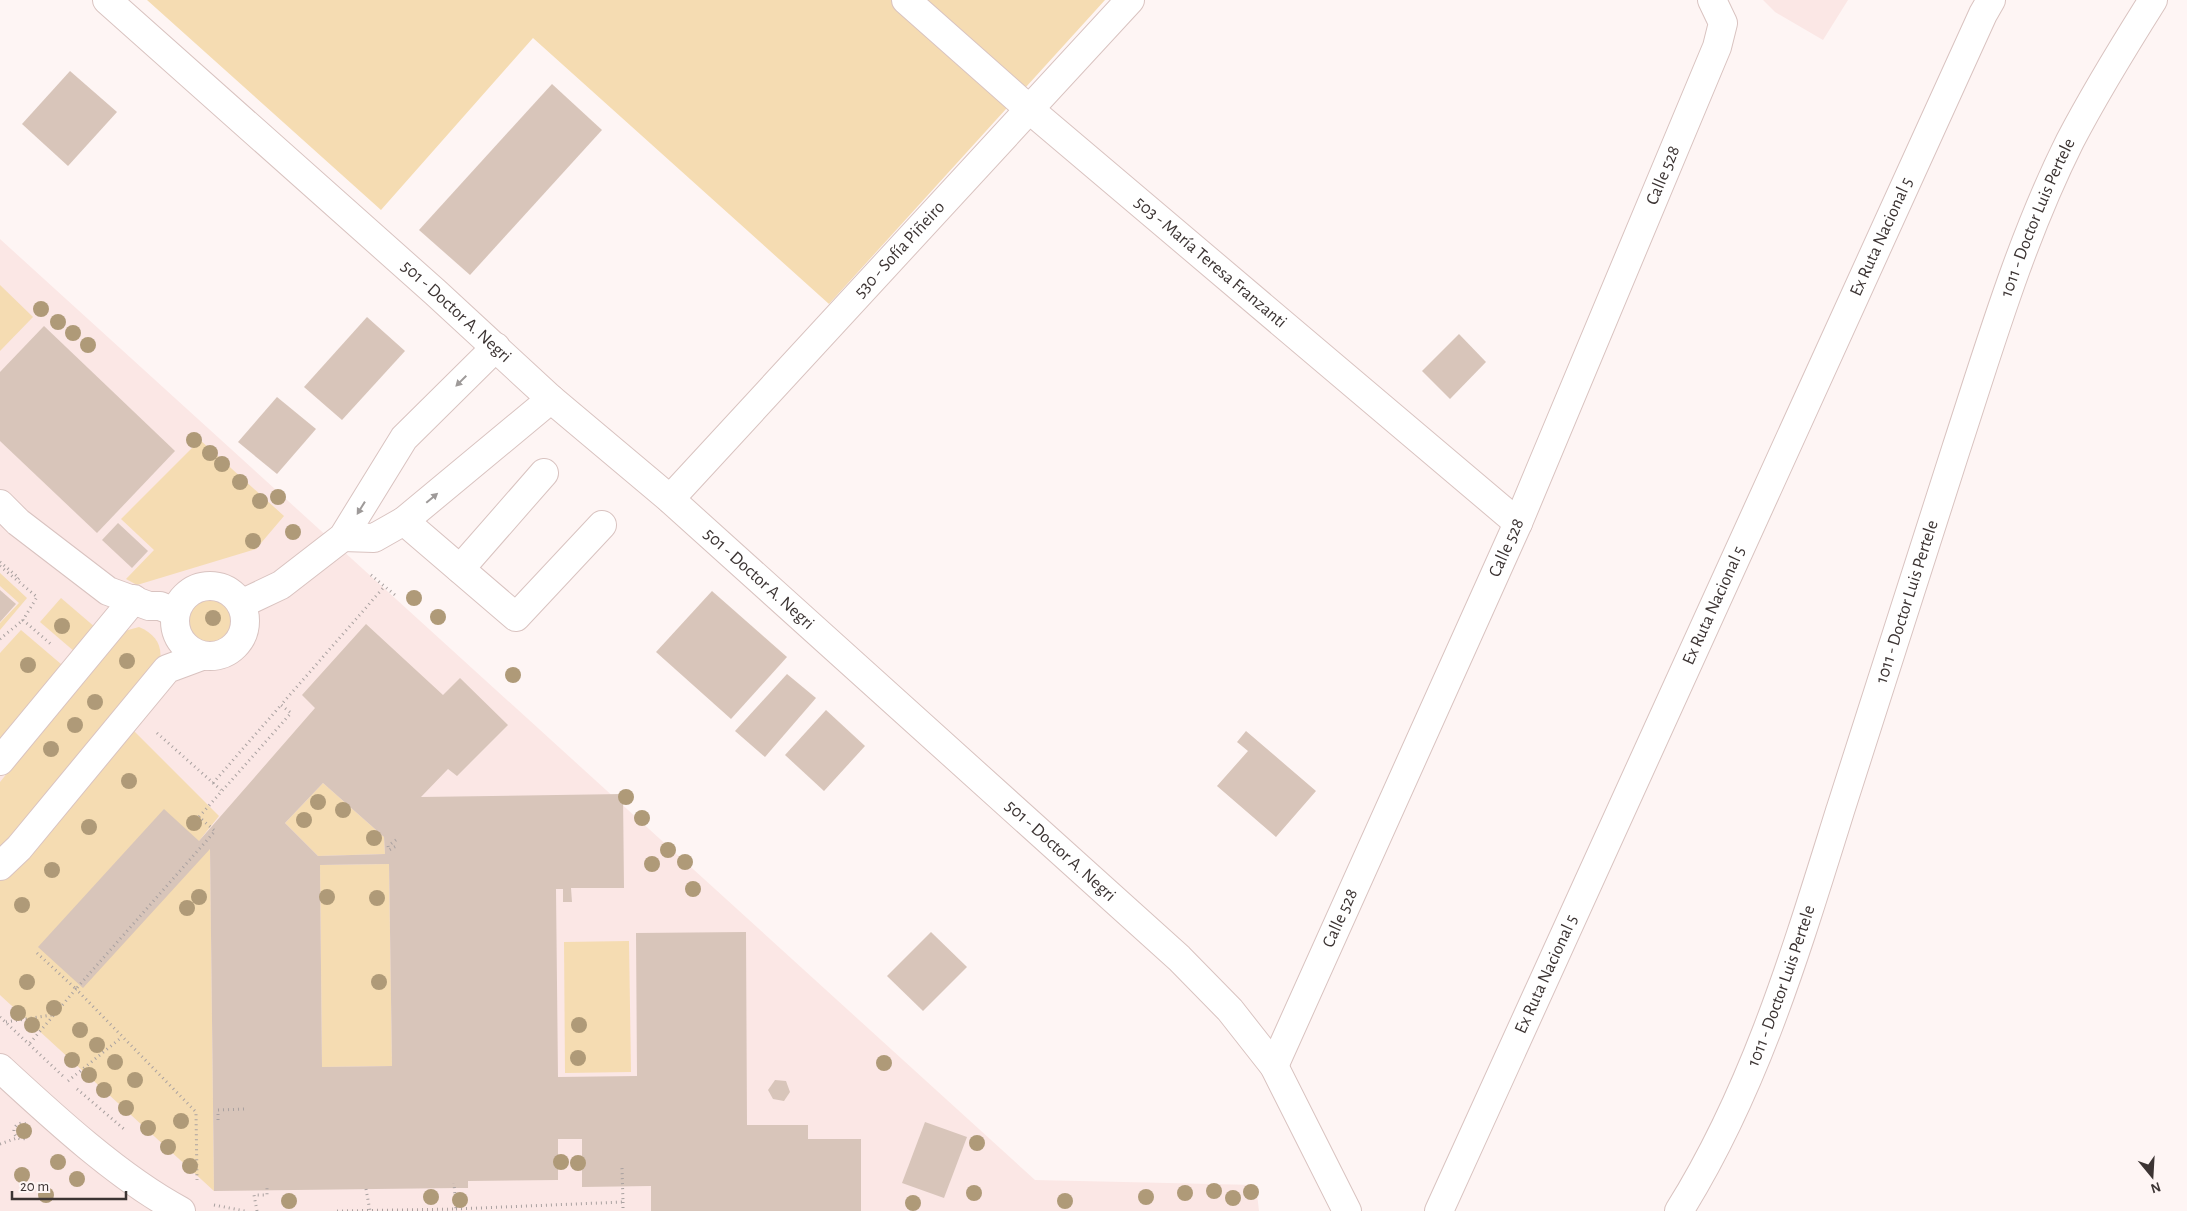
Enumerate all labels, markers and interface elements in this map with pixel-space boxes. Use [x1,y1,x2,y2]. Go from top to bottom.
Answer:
street label: 1011 - Doctor Luis Pertele [1998,135,2079,300]
street label: Calle 528 [1643,143,1684,208]
street label: Ex Ruta Nacional 5 [1847,175,1916,299]
street label: 503 - María Teresa Franzanti [1131,193,1290,332]
street label: 530 - Sofía Piñeiro [851,198,949,301]
street label: 501 - Doctor A. Negri [398,257,514,366]
one-way arrow [455,375,467,387]
one-way arrow [425,493,438,504]
one-way arrow [357,502,366,515]
street label: Calle 528 [1486,516,1528,580]
street label: 1011 - Doctor Luis Pertele [1873,518,1942,686]
street label: 501 - Doctor A. Negri [700,525,817,633]
street label: Ex Ruta Nacional 5 [1679,544,1749,668]
street label: 501 - Doctor A. Negri [1002,797,1119,905]
street label: Calle 528 [1319,886,1361,950]
street label: 1011 - Doctor Luis Pertele [1744,903,1819,1069]
street label: Ex Ruta Nacional 5 [1512,912,1581,1036]
north arrow [2127,1151,2177,1201]
scale bar [12,1168,126,1200]
text: 20 m [20,1179,49,1194]
text: N [2149,1179,2163,1196]

